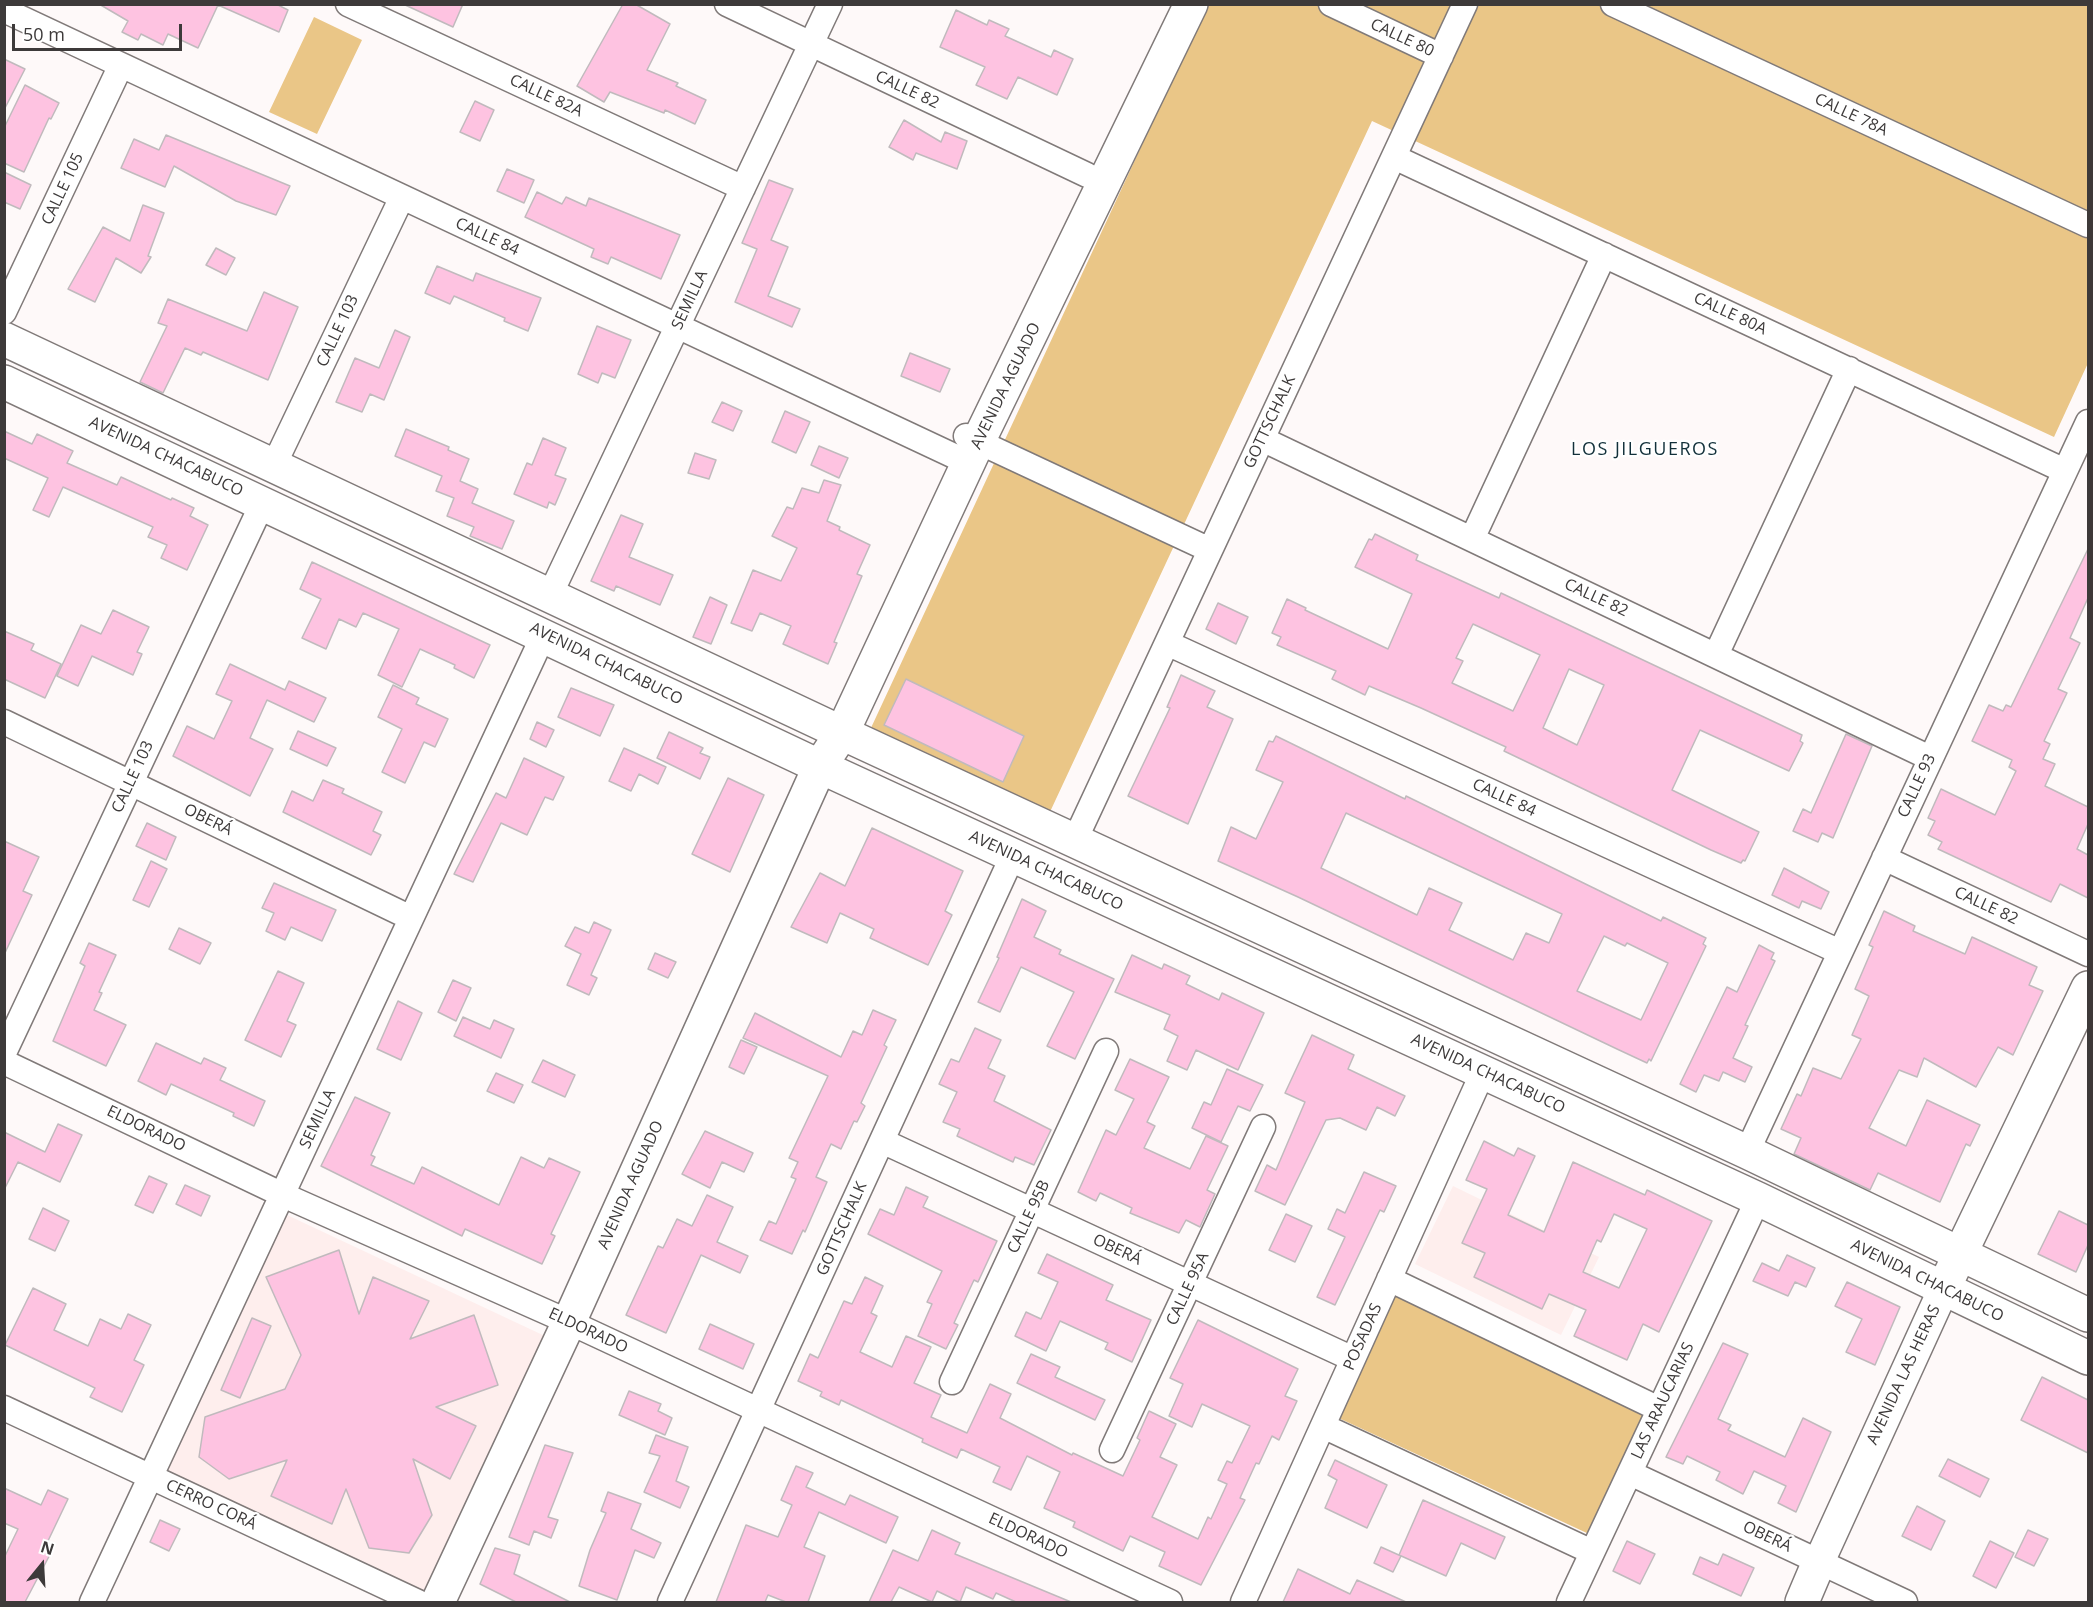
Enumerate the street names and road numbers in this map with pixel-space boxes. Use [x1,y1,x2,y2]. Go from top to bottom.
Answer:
street label: CALLE 80 [1367,15,1437,61]
street label: CALLE 82 [872,67,942,113]
street label: CALLE 82A [506,71,586,121]
street label: CALLE 78A [1811,90,1891,140]
street label: CALLE 105 [38,150,88,228]
street label: CALLE 84 [452,214,522,260]
street label: SEMILLA [668,267,712,333]
street label: CALLE 80A [1690,289,1770,339]
street label: CALLE 103 [313,292,363,370]
street label: AVENIDA AGUADO [967,320,1045,452]
street label: GOTTSCHALK [1240,372,1300,472]
street label: AVENIDA CHACABUCO [86,413,246,501]
street label: CALLE 82 [1561,575,1631,621]
street label: AVENIDA CHACABUCO [526,619,686,709]
street label: CALLE 103 [108,738,158,816]
street label: CALLE 93 [1894,751,1940,821]
street label: CALLE 84 [1469,775,1539,821]
street label: OBERÁ [181,800,235,840]
street label: AVENIDA CHACABUCO [966,827,1126,915]
street label: CALLE 82 [1951,883,2021,929]
street label: AVENIDA CHACABUCO [1408,1030,1568,1118]
street label: SEMILLA [296,1086,340,1152]
street label: ELDORADO [103,1102,189,1156]
street label: AVENIDA AGUADO [594,1118,668,1252]
street label: CALLE 95B [1004,1177,1054,1257]
street label: GOTTSCHALK [813,1179,871,1279]
street label: OBERÁ [1090,1230,1144,1270]
street label: AVENIDA CHACABUCO [1847,1236,2007,1326]
street label: CALLE 95A [1163,1249,1213,1329]
street label: POSADAS [1340,1300,1386,1374]
street label: AVENIDA LAS HERAS [1863,1302,1945,1448]
street label: ELDORADO [545,1304,631,1358]
street label: LAS ARAUCARIAS [1628,1340,1698,1462]
street label: CERRO CORÁ [163,1476,259,1534]
street label: ELDORADO [985,1509,1071,1563]
street label: OBERÁ [1740,1517,1794,1557]

